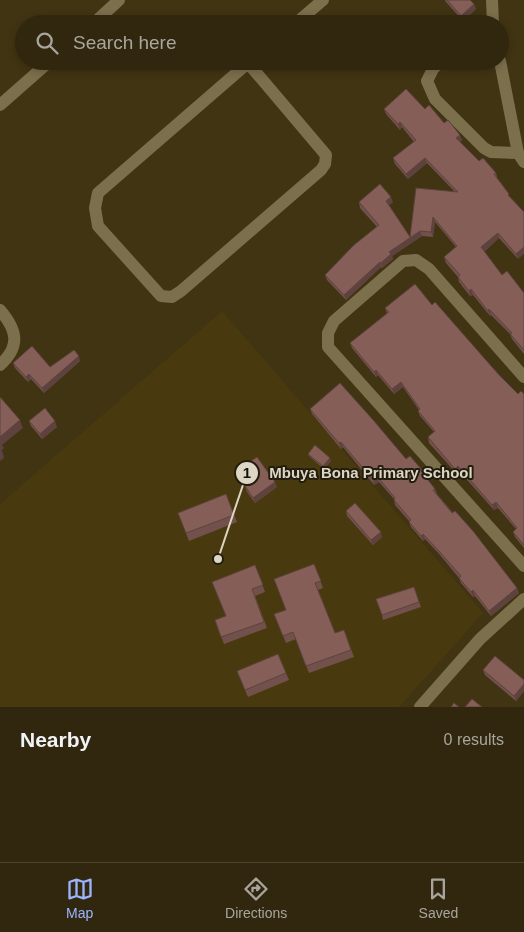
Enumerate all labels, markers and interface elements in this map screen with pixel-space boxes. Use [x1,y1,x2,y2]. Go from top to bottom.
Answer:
search box [15,15,509,70]
icon: search [33,29,61,57]
text: Search here [73,32,177,53]
callout: Mbuya Bona Primary School [234,458,483,488]
text: 1 [243,464,251,481]
text: Mbuya Bona Primary School [269,464,473,481]
text: Nearby [20,728,91,751]
text: 0 results [444,731,504,748]
tab: Map [66,875,94,921]
tab: Directions [225,875,287,921]
tab: Saved [419,875,458,921]

